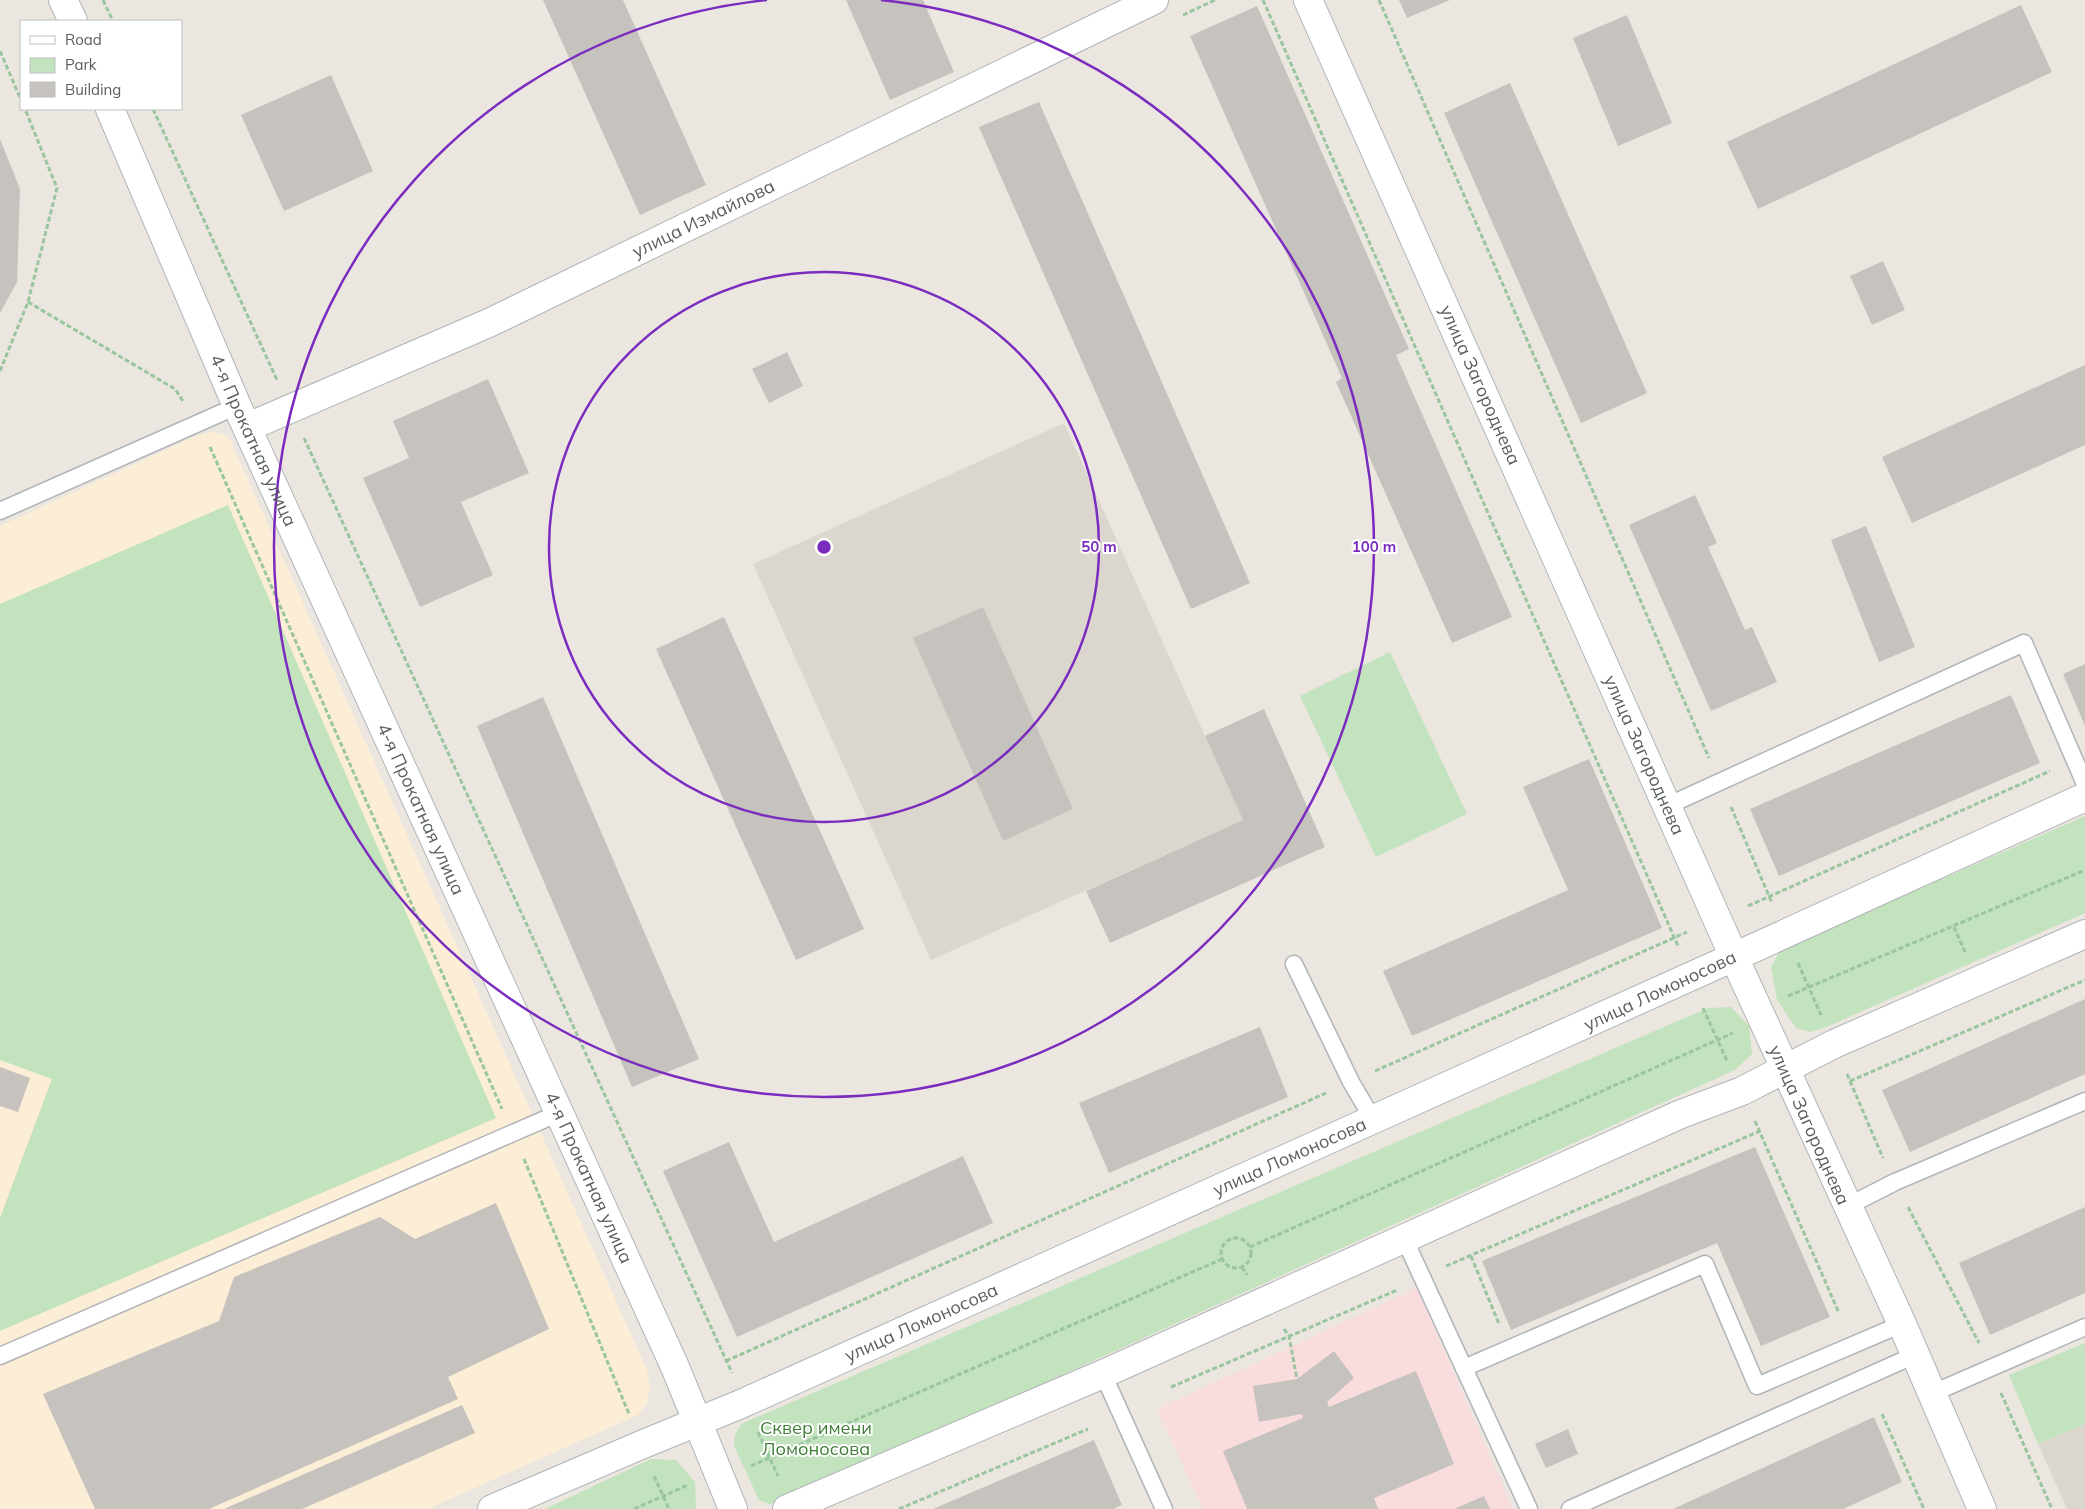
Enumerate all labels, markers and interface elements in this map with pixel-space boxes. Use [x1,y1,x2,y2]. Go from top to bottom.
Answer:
legend [20,20,182,110]
text: Road [65,30,102,49]
text: Park [65,55,97,74]
text: Building [65,80,121,99]
street label: улица Измайлова [628,174,778,263]
street label: улица Загороднева [1435,301,1526,468]
street label: 4-я Прокатная улица [205,351,302,530]
text: 50 m [1081,537,1117,556]
text: 100 m [1352,537,1396,556]
centre of rings [815,538,833,556]
street label: улица Загороднева [1599,671,1690,838]
street label: 4-я Прокатная улица [372,719,470,898]
street label: улица Ломоносова [1580,945,1740,1036]
street label: улица Загороднева [1764,1041,1855,1208]
street label: 4-я Прокатная улица [540,1088,638,1267]
street label: улица Ломоносова [1209,1112,1370,1201]
street label: улица Ломоносова [841,1278,1001,1367]
park label: Сквер имени Ломоносова [760,1416,872,1460]

